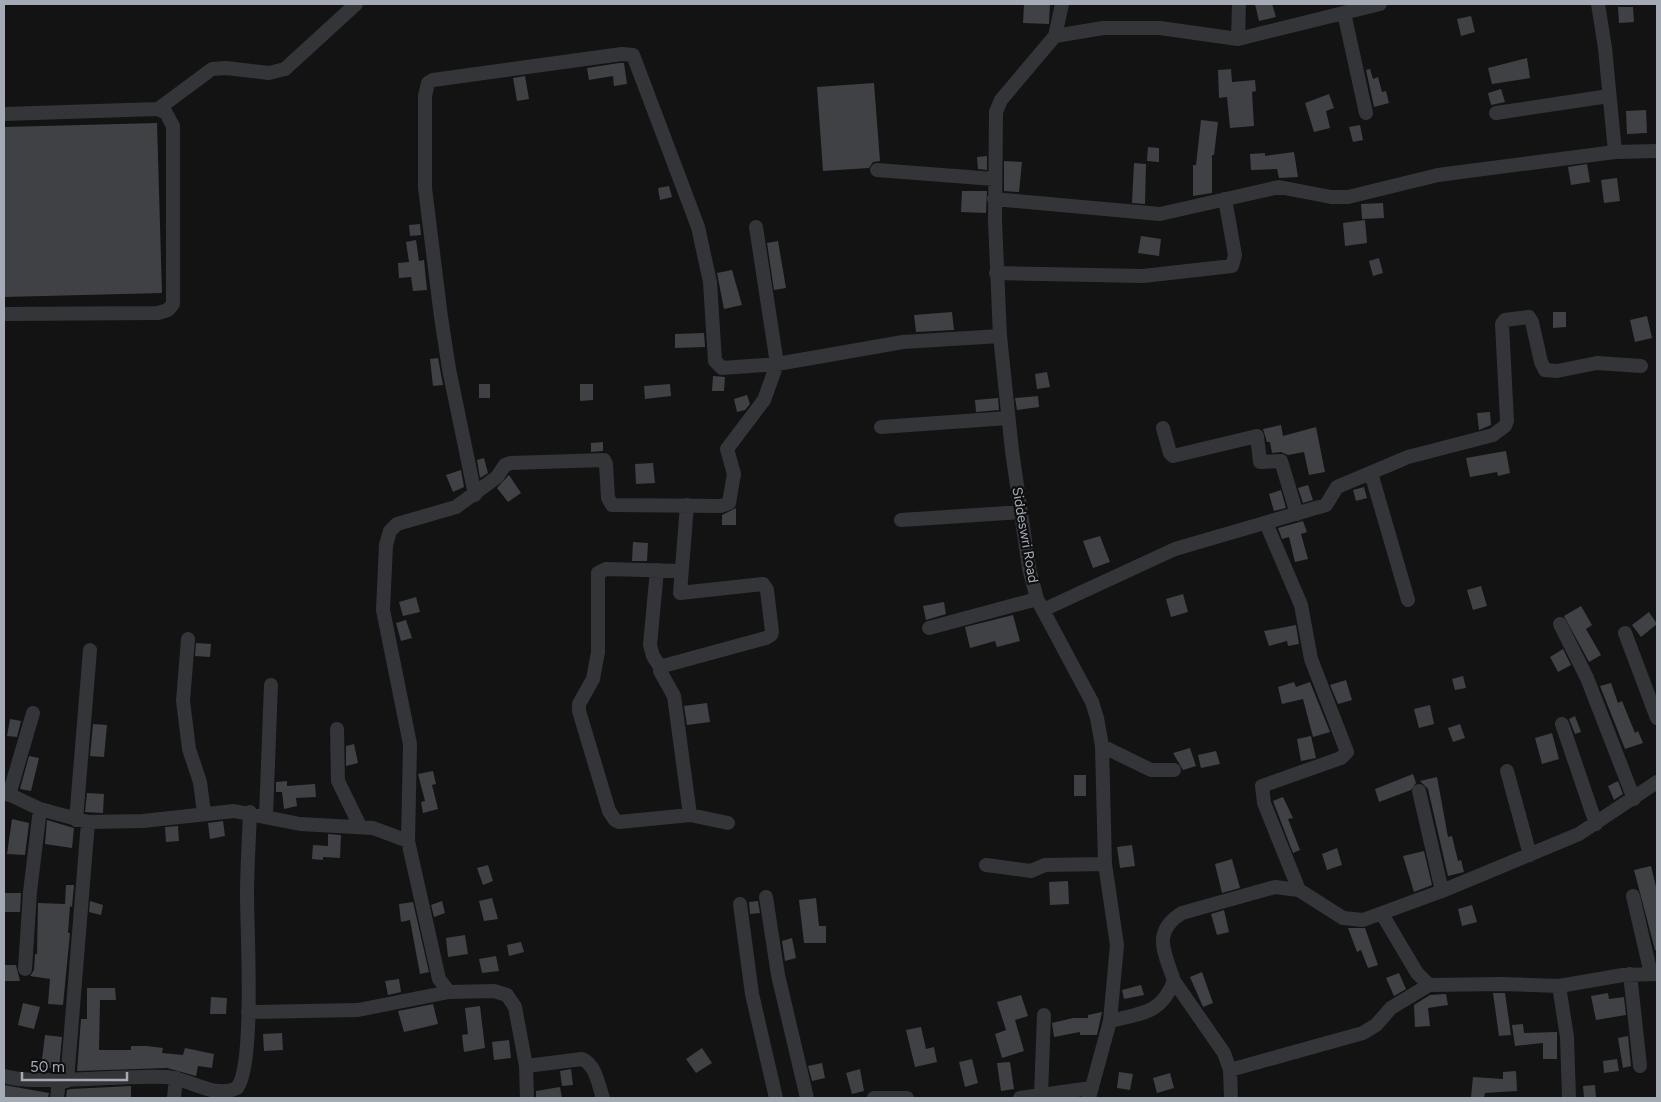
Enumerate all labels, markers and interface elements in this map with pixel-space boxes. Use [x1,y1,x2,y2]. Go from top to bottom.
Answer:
street label: Siddeswri Road [1008,486,1042,584]
scale bar [22,1050,128,1082]
text: 50 m [30,1058,65,1076]

